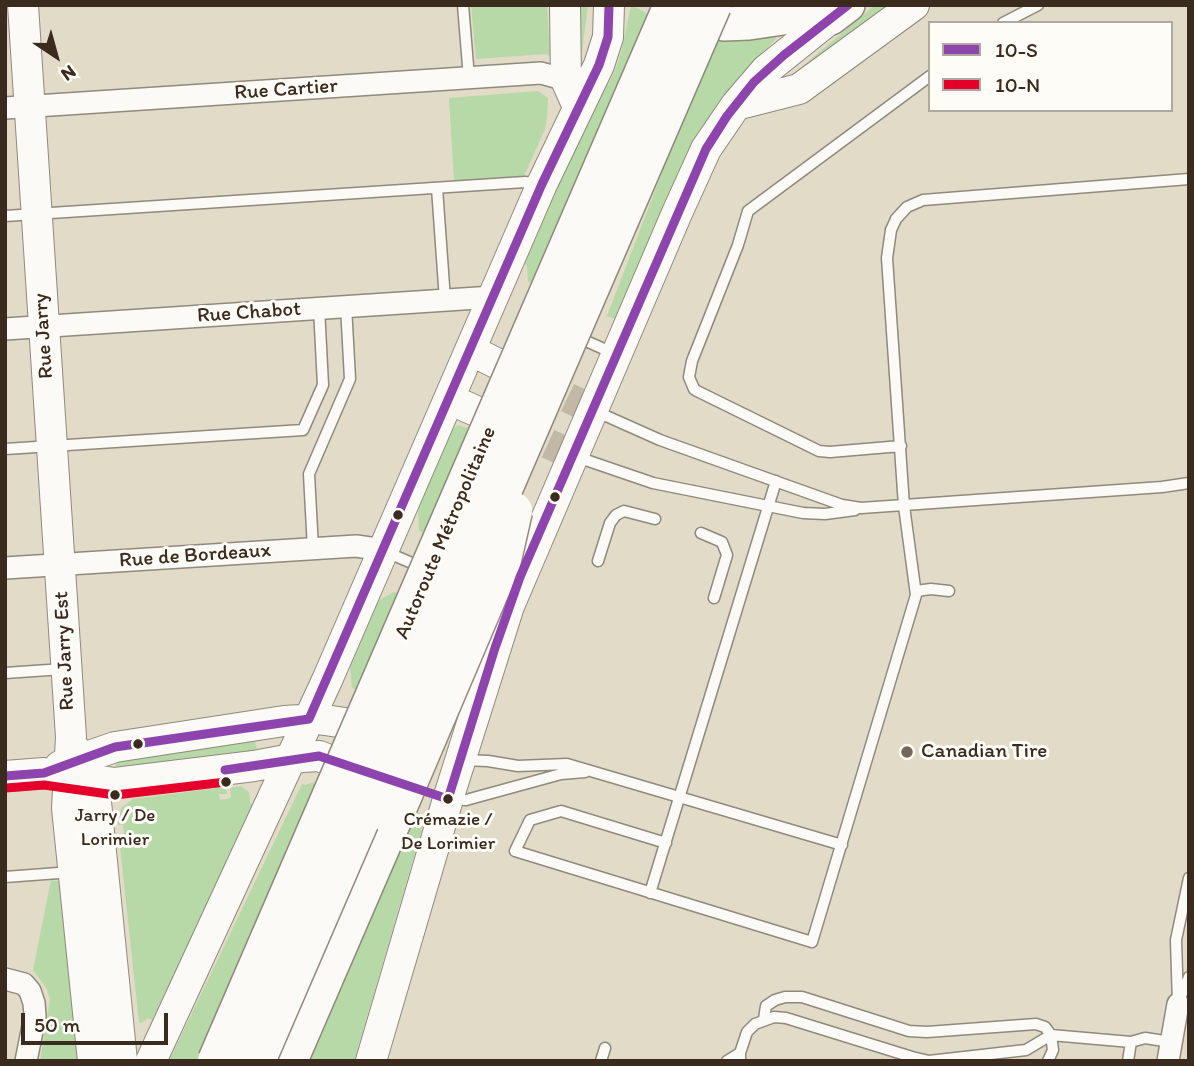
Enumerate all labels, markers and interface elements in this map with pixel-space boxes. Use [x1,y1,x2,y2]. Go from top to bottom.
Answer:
north arrow [21,21,91,91]
legend [928,21,1173,112]
text: 10-S [995,37,1038,62]
text: N [57,60,81,86]
text: 10-N [995,72,1040,97]
street label: Rue Cartier [234,74,338,106]
street label: Rue Jarry [28,292,60,380]
street label: Rue Chabot [196,297,302,329]
street label: Autoroute Métropolitaine [390,423,502,643]
unlabelled marker [548,490,562,504]
unlabelled marker [391,508,405,522]
street label: Rue de Bordeaux [118,538,272,574]
street label: Rue Jarry Est [49,591,81,711]
unlabelled marker [131,737,145,751]
place label: Canadian Tire [921,739,1047,765]
marker: Canadian Tire [899,744,915,760]
unlabelled marker [219,775,233,789]
marker: Jarry / De Lorimier [108,788,122,802]
marker: Crémazie / De Lorimier [441,792,455,806]
place label: Jarry / De Lorimier [75,805,155,849]
place label: Crémazie / De Lorimier [401,809,495,853]
scale bar [24,1000,172,1044]
text: 50 m [34,1012,80,1037]

